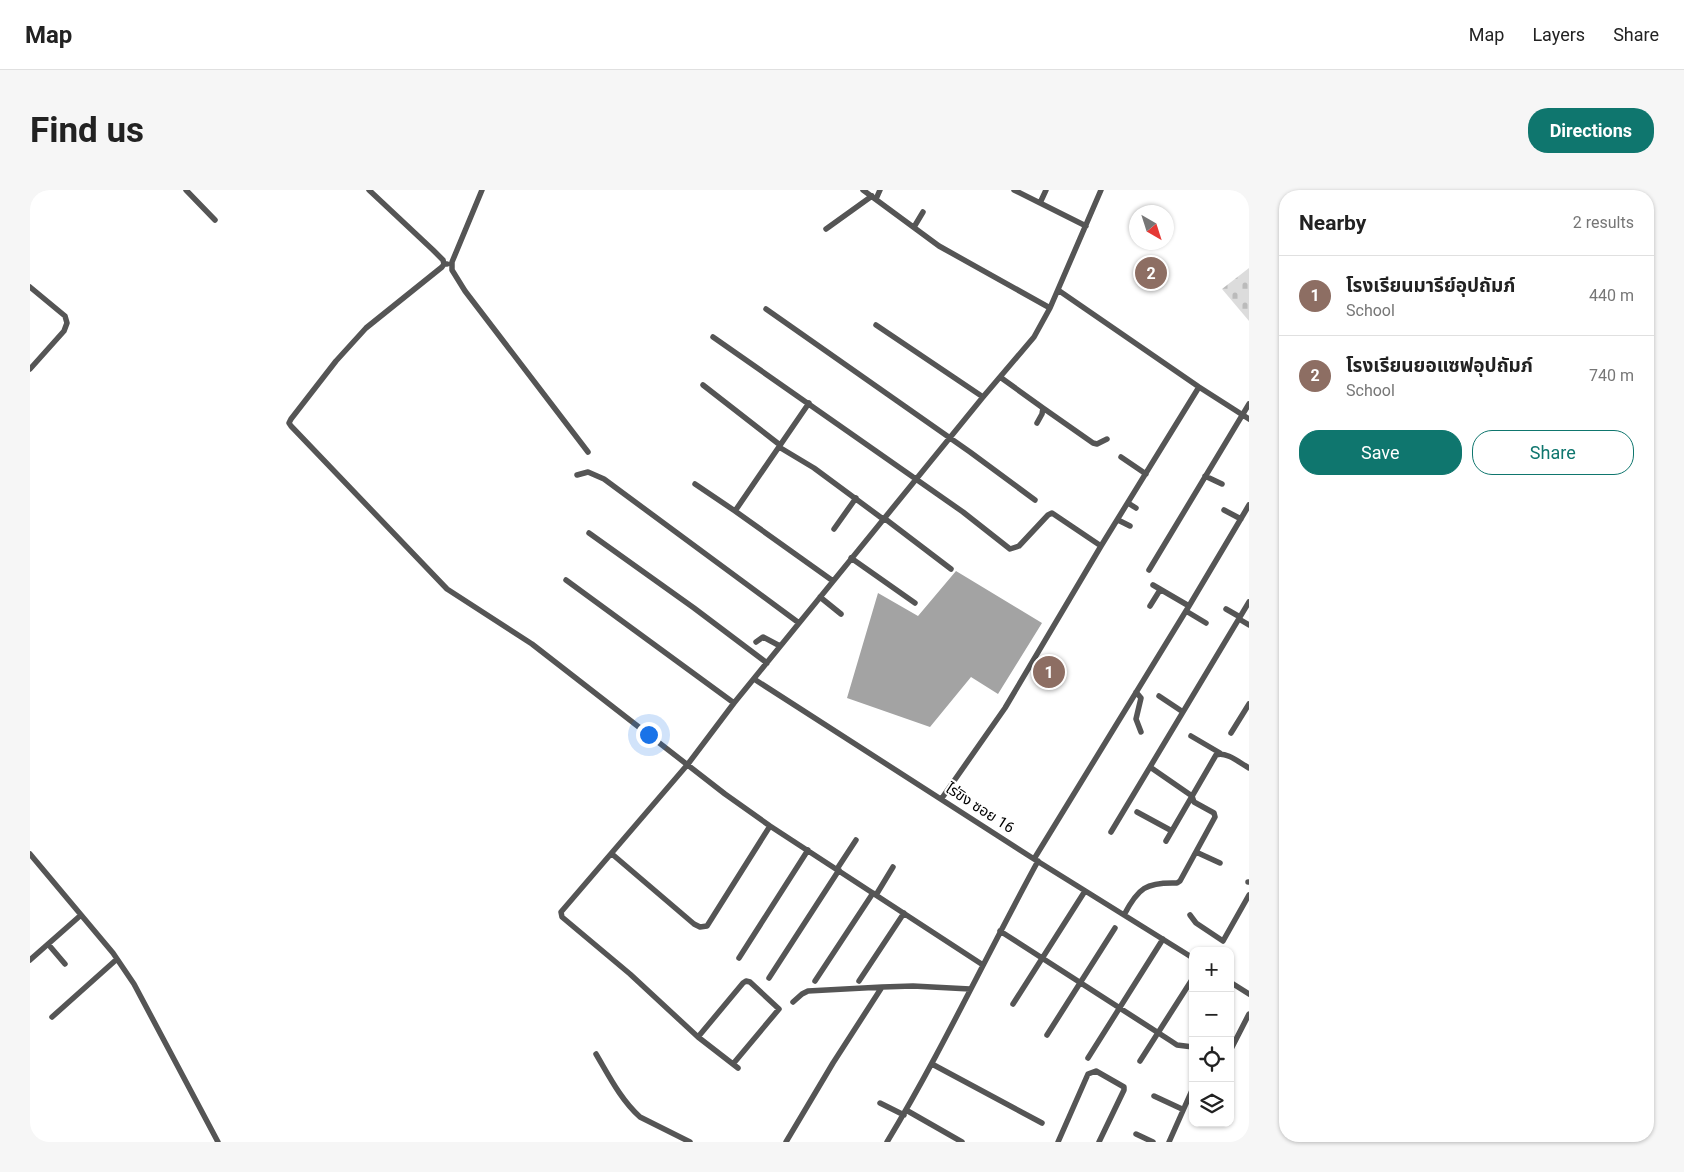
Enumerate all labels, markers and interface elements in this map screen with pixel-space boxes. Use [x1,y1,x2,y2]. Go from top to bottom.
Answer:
text: Map [25,21,72,49]
text: Map [1469,24,1504,45]
text: Layers [1532,24,1585,45]
text: Share [1613,24,1659,45]
button: Directions [1528,108,1654,153]
text: Find us [30,110,144,151]
north arrow [1129,205,1174,250]
text: Nearby [1299,211,1366,235]
text: 2 results [1573,213,1634,232]
pin: 2 [1135,254,1167,292]
text: โรงเรียนมารีย์อุปถัมภ์ [1346,274,1515,297]
text: 1 [1310,286,1320,305]
text: 440 m [1589,286,1634,305]
text: School [1346,301,1395,320]
text: โรงเรียนยอแซฟอุปถัมภ์ [1346,354,1533,377]
text: 2 [1310,366,1320,385]
text: 740 m [1589,366,1634,385]
text: School [1346,381,1395,400]
button: Save [1299,430,1462,475]
button: Share [1472,430,1634,475]
pin: 1 [1033,653,1065,691]
your location [636,722,662,748]
street label: ไร่ขิง ซอย 16 [941,779,1018,837]
map controls [1189,947,1234,1127]
button: + [1189,947,1234,992]
button: − [1189,992,1234,1037]
button: locate [1189,1037,1234,1082]
button: layers [1189,1082,1234,1127]

